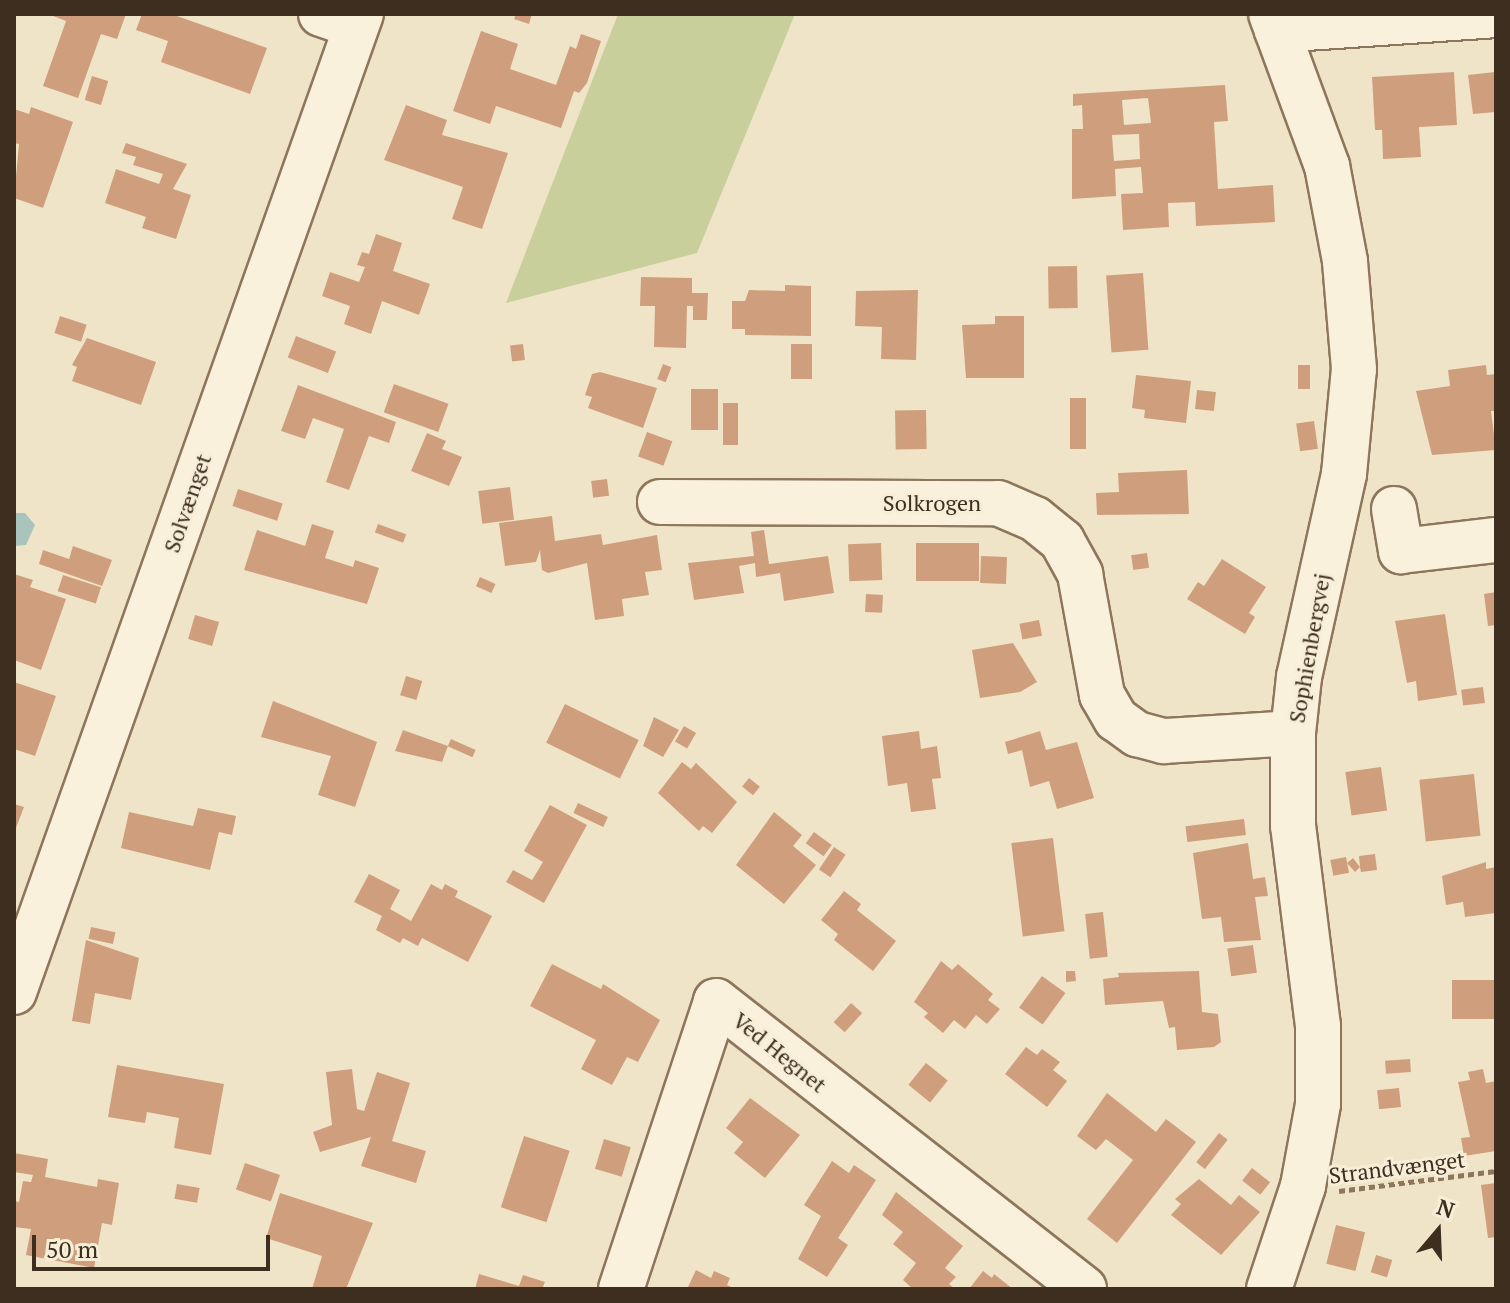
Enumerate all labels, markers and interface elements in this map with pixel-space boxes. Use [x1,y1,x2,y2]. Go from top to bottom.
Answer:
street label: Solvænget [158,450,216,556]
street label: Solkrogen [883,490,981,516]
street label: Sophienbergvej [1283,571,1335,725]
street label: Ved Hegnet [728,1006,832,1098]
street label: Strandvænget [1327,1146,1467,1188]
north arrow [1398,1191,1478,1271]
text: N [1433,1191,1459,1224]
scale bar [36,1219,274,1269]
text: 50 m [46,1233,98,1265]

